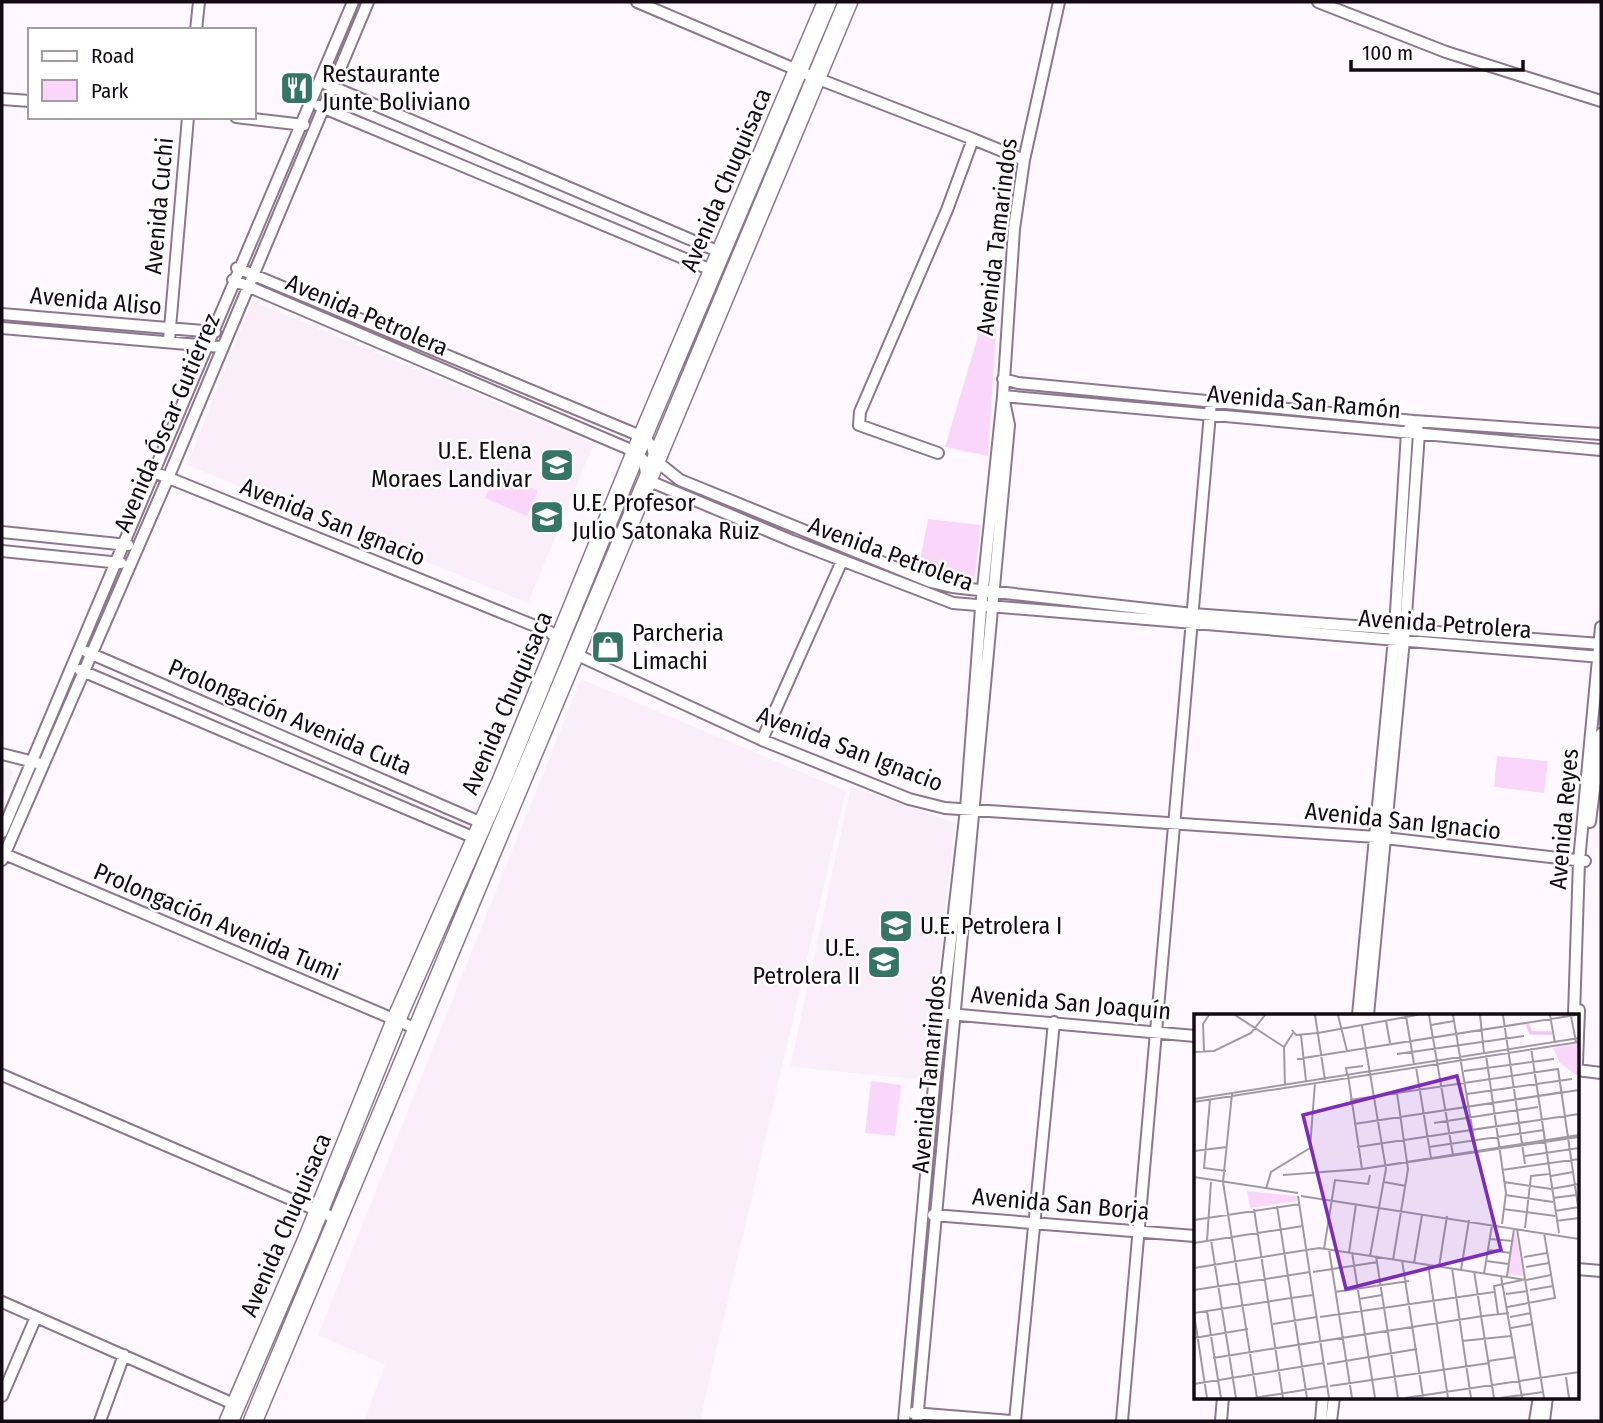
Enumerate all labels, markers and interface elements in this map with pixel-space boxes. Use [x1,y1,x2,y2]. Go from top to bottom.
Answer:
legend [28,28,256,119]
scale bar [1351,28,1522,72]
text: 100 m [1362,40,1413,66]
text: Road [91,43,135,69]
place label: Restaurante Junte Boliviano [322,60,471,116]
restaurant icon: Restaurante Junte Boliviano [278,69,316,107]
text: Park [91,78,129,104]
street label: Avenida Chuquisaca [675,84,777,276]
street label: Avenida Cuchi [139,136,179,276]
street label: Avenida Tamarindos [971,137,1023,337]
street label: Avenida Petrolera [282,268,452,362]
street label: Avenida Aliso [29,281,163,321]
street label: Avenida Óscar Gutiérrez [108,310,226,536]
street label: Avenida San Ramón [1206,380,1402,424]
place label: U.E. Elena Moraes Landivar [371,437,533,493]
school or university icon: U.E. Elena Moraes Landivar [538,446,576,484]
street label: Avenida San Ignacio [236,472,430,572]
place label: U.E. Profesor Julio Satonaka Ruiz [572,489,759,545]
school or university icon: U.E. Profesor Julio Satonaka Ruiz [528,498,566,536]
street label: Avenida Petrolera [805,511,977,597]
street label: Avenida Petrolera [1358,604,1532,644]
street label: Avenida Chuquisaca [456,607,558,799]
place label: Parcheria Limachi [632,619,724,675]
shop icon: Parcheria Limachi [589,628,627,666]
street label: Prolongación Avenida Cuta [164,653,416,781]
street label: Avenida San Ignacio [753,701,947,797]
street label: Avenida Reyes [1544,747,1584,891]
street label: Avenida San Ignacio [1304,797,1502,845]
street label: Prolongación Avenida Tumi [90,857,344,987]
school or university icon: U.E. Petrolera I [877,907,915,945]
place label: U.E. Petrolera I [920,912,1062,940]
place label: U.E. Petrolera II [752,934,860,990]
school or university icon: U.E. Petrolera II [865,943,903,981]
street label: Avenida Tamarindos [906,974,952,1174]
street label: Avenida San Joaquín [970,980,1172,1026]
inset map [1194,1014,1578,1398]
street label: Avenida Chuquisaca [235,1129,337,1321]
street label: Avenida San Borja [971,1182,1151,1226]

